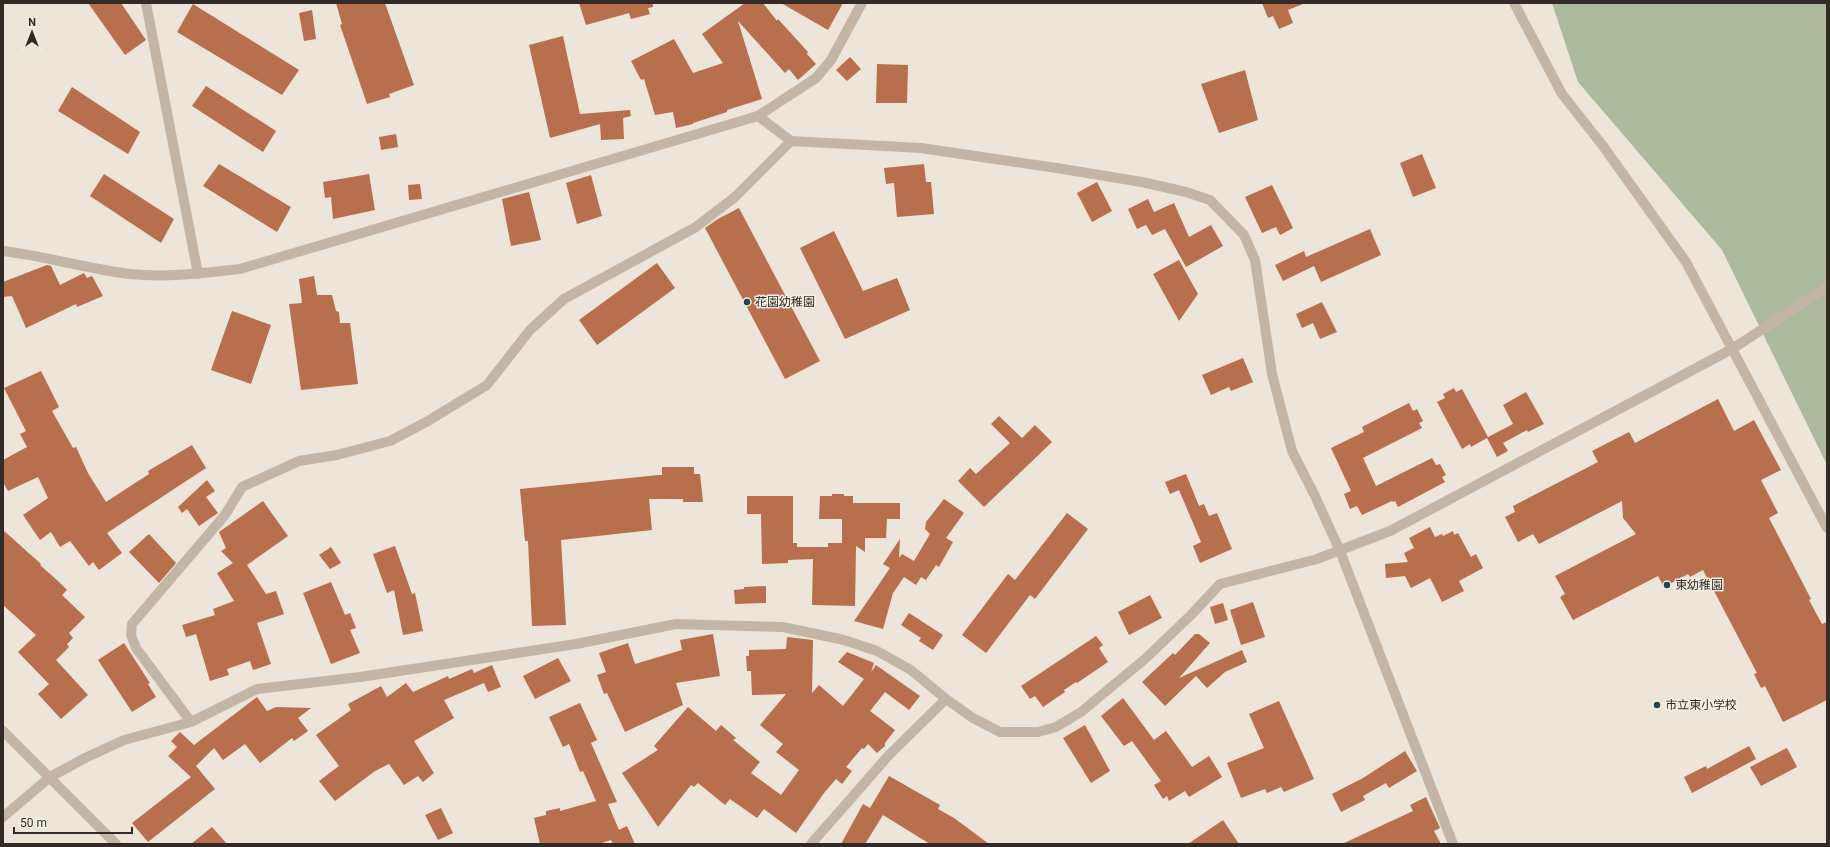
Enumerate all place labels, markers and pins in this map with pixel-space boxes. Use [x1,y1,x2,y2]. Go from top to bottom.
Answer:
place label: 花園幼稚園 [755,295,815,309]
marker: 花園幼稚園 [742,297,752,307]
place label: 東幼稚園 [1675,578,1723,592]
marker: 東幼稚園 [1662,580,1672,590]
place label: 市立東小学校 [1665,698,1737,712]
marker: 市立東小学校 [1652,700,1662,710]

